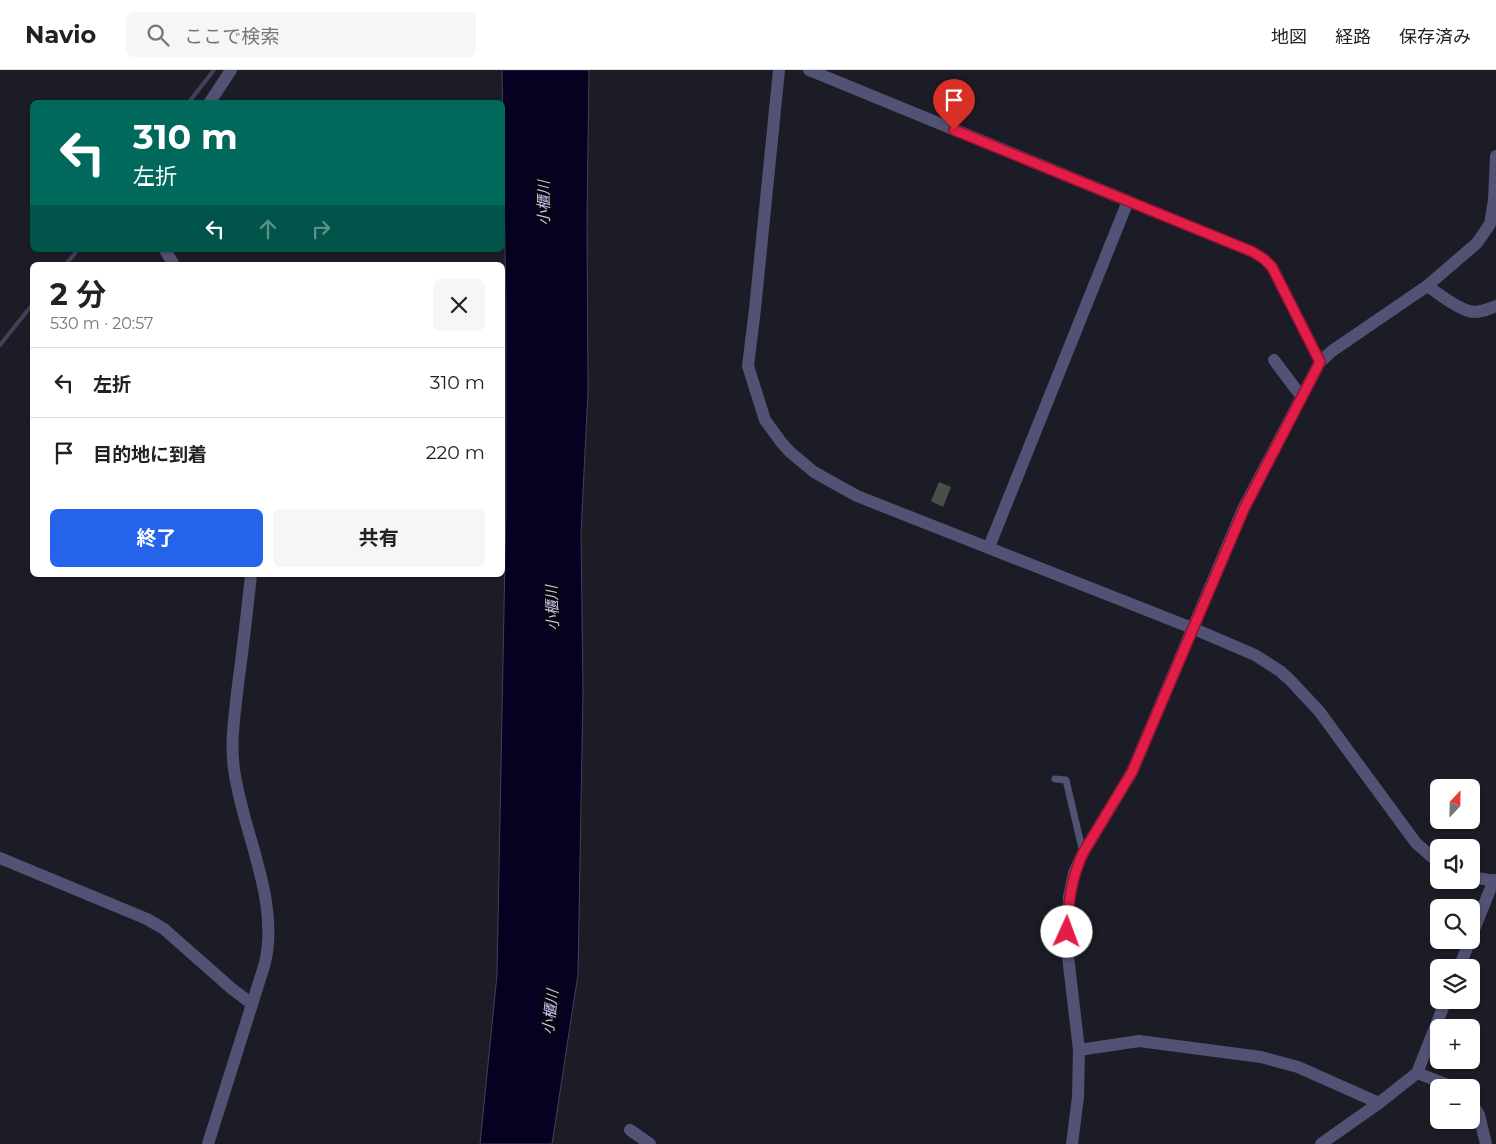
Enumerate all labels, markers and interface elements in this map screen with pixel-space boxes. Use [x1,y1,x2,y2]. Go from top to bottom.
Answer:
search box [126,12,476,57]
text: Navio [25,20,96,49]
icon: search [144,21,172,49]
text: ここで検索 [184,25,279,48]
text: 地図 [1271,26,1307,48]
text: 経路 [1335,26,1371,48]
text: 保存済み [1399,26,1471,48]
pin [933,79,975,130]
icon: arrive [940,86,968,114]
text: 310 m [133,115,238,158]
icon: left [50,120,115,185]
text: 左折 [133,163,177,190]
water label: 小櫃川 [534,179,553,226]
icon: left [201,215,229,243]
icon: ahead [254,215,282,243]
icon: right [307,215,335,243]
text: 2 分 [50,276,106,313]
button: close [433,279,485,331]
text: 530 m · 20:57 [50,314,153,333]
icon: left [50,369,78,397]
text: 310 m [430,371,485,394]
text: 左折 [93,373,131,396]
icon: arrive [50,439,78,467]
text: 220 m [426,441,485,464]
text: 目的地に到着 [93,443,207,466]
button: 終了 [50,509,263,567]
button: 共有 [273,509,485,567]
water label: 小櫃川 [542,583,562,631]
north arrow [1430,779,1480,829]
map controls [1430,779,1480,1129]
button: sound [1430,839,1480,889]
button: search [1430,899,1480,949]
position arrow [1040,905,1092,957]
button: layers [1430,959,1480,1009]
water label: 小櫃川 [538,987,562,1035]
button: + [1430,1019,1480,1069]
button: − [1430,1079,1480,1129]

